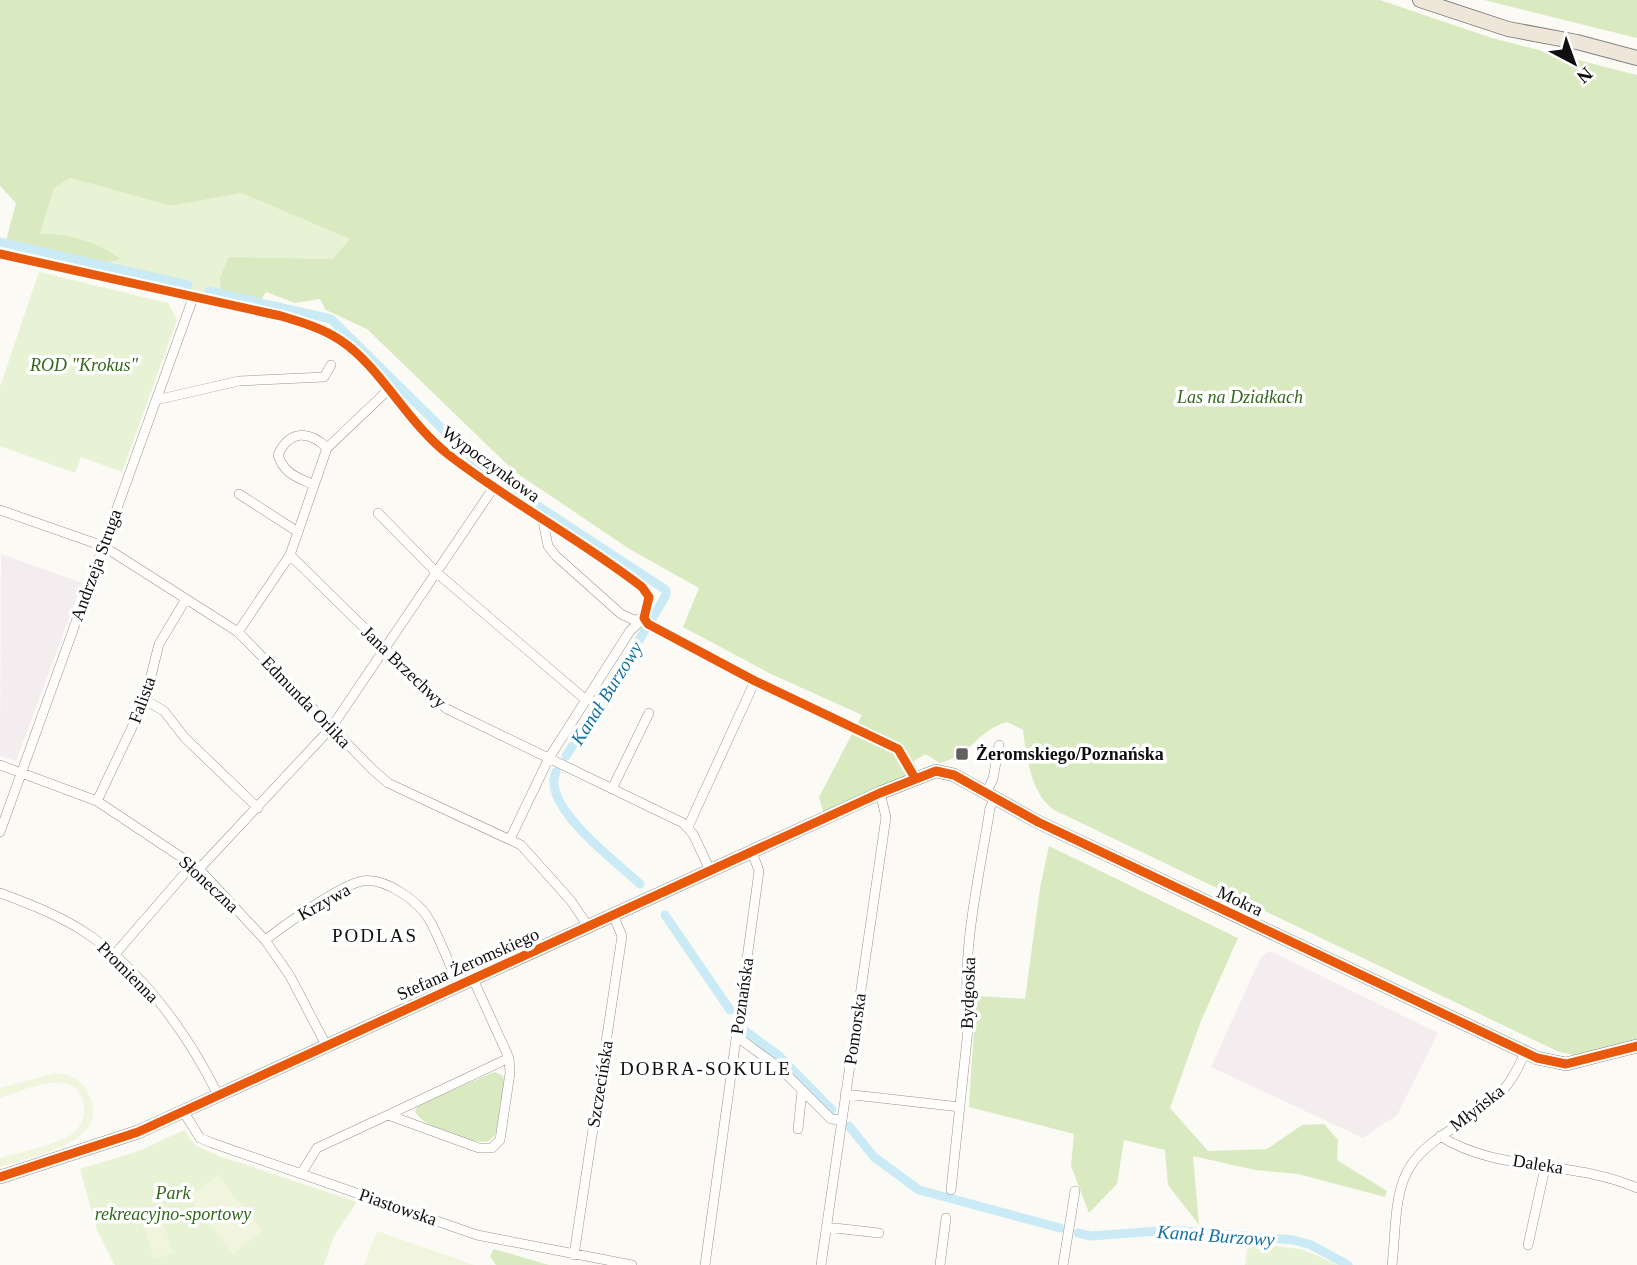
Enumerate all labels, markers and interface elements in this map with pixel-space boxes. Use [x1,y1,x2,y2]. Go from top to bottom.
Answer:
north arrow [1539,28,1609,98]
text: N [1573,63,1597,88]
park label: ROD "Krokus" [29,355,138,375]
park label: Las na Działkach [1176,387,1303,407]
street label: Wypoczynkowa [438,422,544,506]
street label: Andrzeja Struga [67,506,125,624]
street label: Jana Brzechwy [358,622,450,712]
water label: Kanał Burzowy [566,637,647,750]
street label: Edmunda Orlika [257,652,355,752]
street label: Falista [124,674,160,726]
place label: Żeromskiego/Poznańska [976,744,1164,764]
marker: Żeromskiego/Poznańska [954,746,970,762]
street label: Słoneczna [175,851,243,917]
street label: Krzywa [294,879,354,925]
street label: Mokra [1214,882,1266,920]
street label: Stefana Żeromskiego [394,924,542,1004]
district label: PODLAS [332,925,418,946]
street label: Promienna [93,937,163,1007]
street label: Poznańska [727,956,757,1036]
street label: Bydgoska [957,957,979,1029]
street label: Pomorska [840,992,870,1066]
street label: Szczecińska [583,1039,617,1129]
district label: DOBRA-SOKULE [620,1058,792,1079]
street label: Młyńska [1446,1081,1508,1135]
street label: Daleka [1511,1150,1565,1178]
park label: Park rekreacyjno-sportowy [95,1183,251,1224]
street label: Piastowska [356,1184,440,1230]
water label: Kanał Burzowy [1156,1221,1276,1250]

